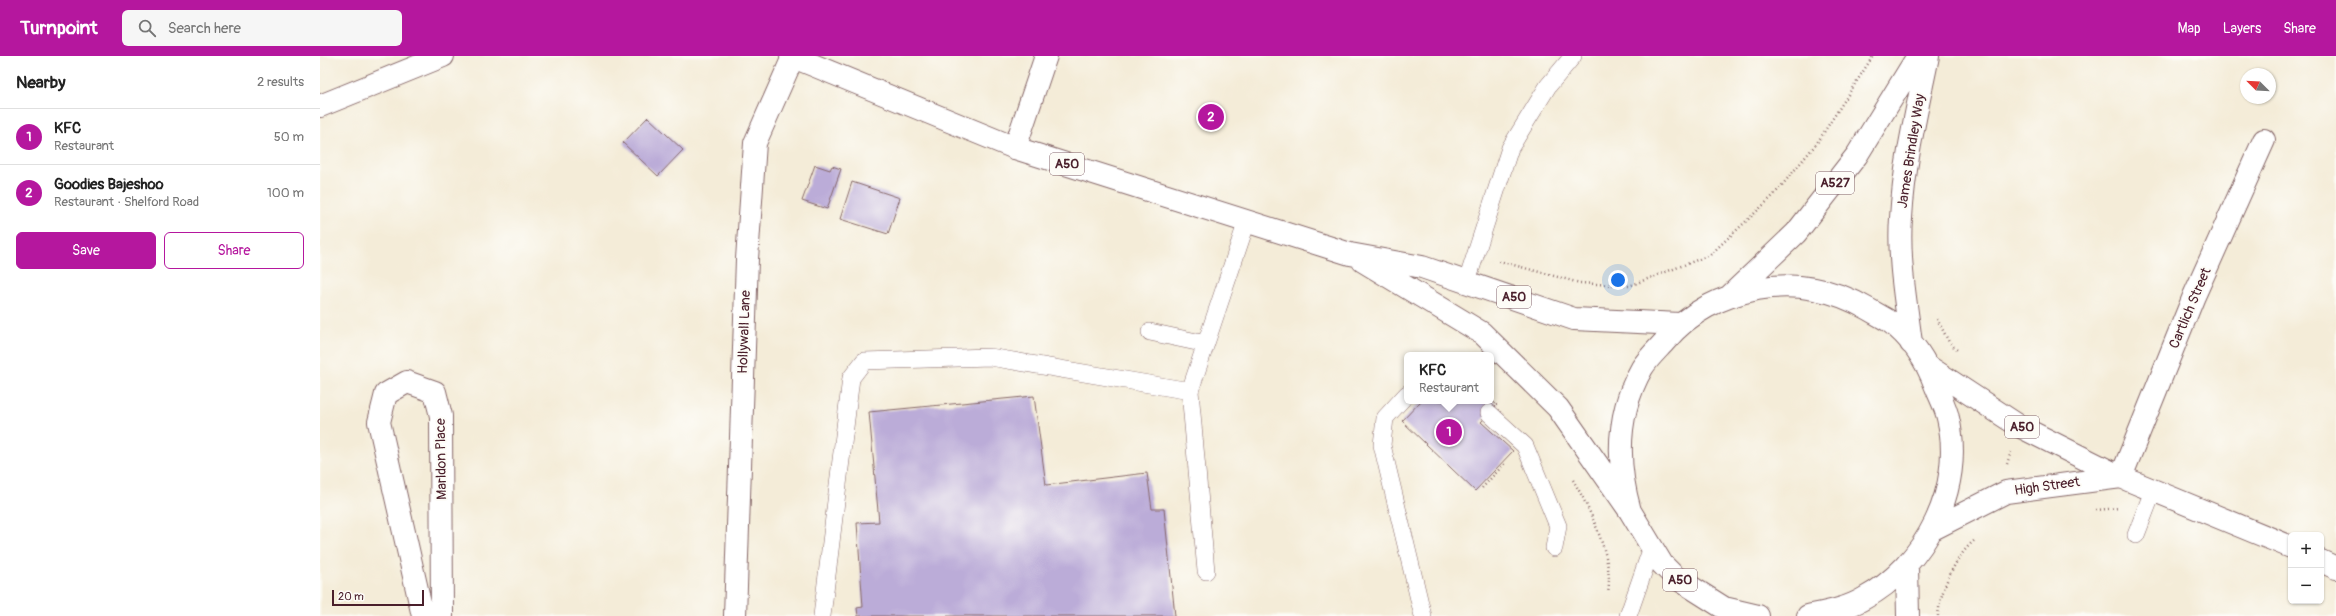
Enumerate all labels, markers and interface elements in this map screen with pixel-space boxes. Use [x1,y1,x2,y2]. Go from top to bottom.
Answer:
search box [122,10,402,46]
text: Turnpoint [20,16,98,40]
icon: search [136,17,158,39]
text: Search here [168,19,241,38]
text: Map [2178,20,2201,37]
text: Layers [2223,20,2261,37]
text: Share [2283,20,2316,37]
north arrow [2240,68,2276,104]
text: Nearby [16,72,65,93]
text: 2 results [257,74,304,90]
street label: James Brindley Way [1894,93,1928,209]
pin: 2 [1198,102,1224,132]
text: KFC [54,119,81,138]
text: 1 [26,129,32,145]
text: 50 m [274,129,304,145]
text: Restaurant [54,138,114,154]
road number: A50 [1050,153,1084,175]
road number: A527 [1816,172,1854,194]
text: Goodies Bajeshoo [54,175,164,194]
text: 2 [25,185,33,201]
text: 100 m [267,185,304,201]
text: Restaurant · Shelford Road [54,194,199,210]
button: Save [16,232,156,269]
button: Share [164,232,304,269]
street label: Cartlich Street [2165,265,2215,351]
your location [1608,270,1628,290]
road number: A50 [1497,286,1531,308]
street label: Hollywall Lane [734,290,754,374]
popup [1404,352,1494,404]
text: KFC [1419,361,1446,380]
text: Restaurant [1419,380,1479,396]
road number: A50 [2005,416,2039,438]
pin: 1 [1436,417,1462,447]
street label: Marldon Place [432,418,450,500]
street label: High Street [2013,473,2081,499]
map controls [2288,532,2324,604]
button: + [2288,532,2324,568]
button: − [2288,568,2324,604]
road number: A50 [1663,569,1697,591]
scale bar [332,588,424,607]
text: 20 m [338,590,364,603]

